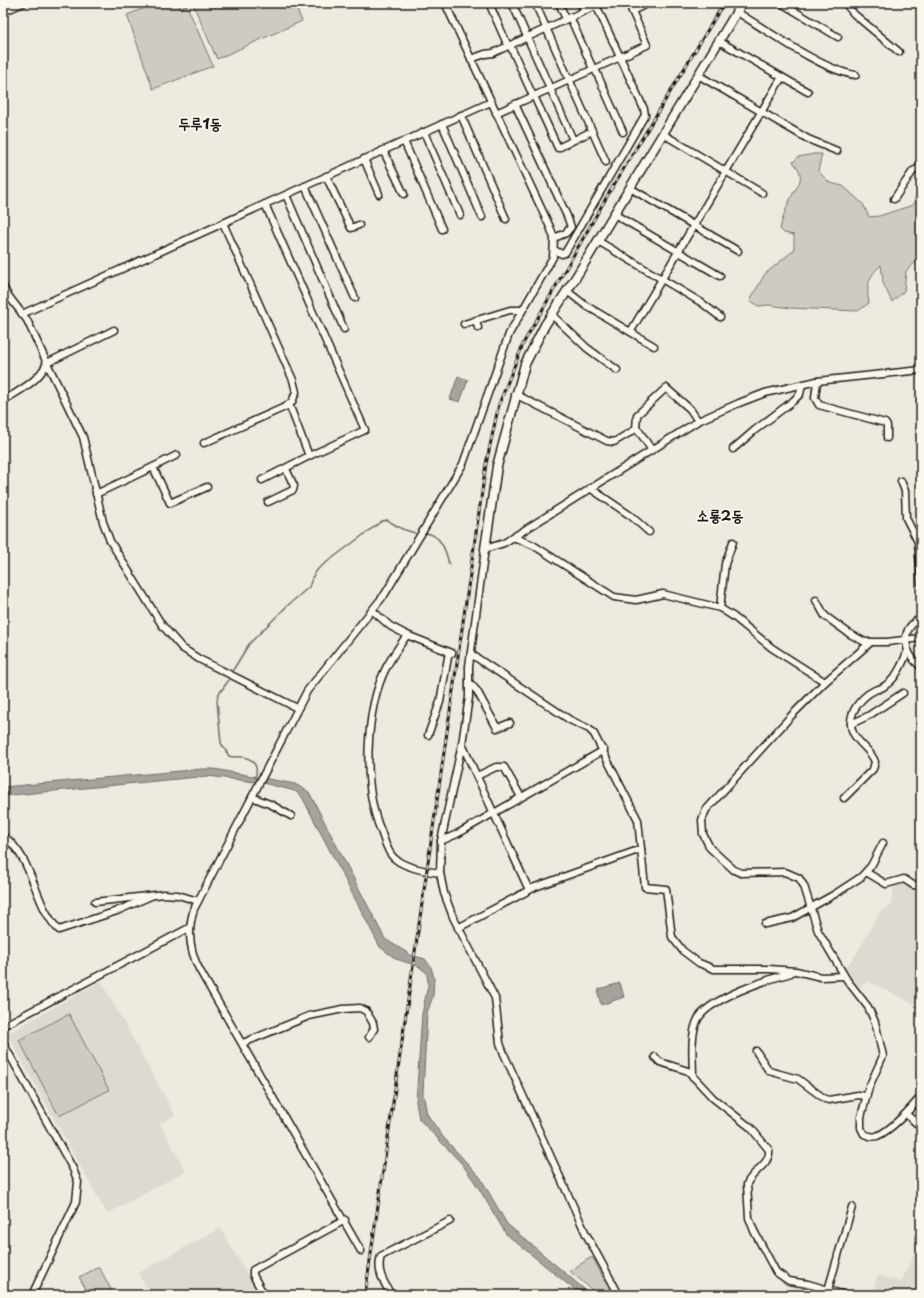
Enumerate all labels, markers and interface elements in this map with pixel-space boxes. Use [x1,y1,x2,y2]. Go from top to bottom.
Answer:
district label: 두루1동 [178,111,222,134]
district label: 소룡2동 [697,503,743,526]

